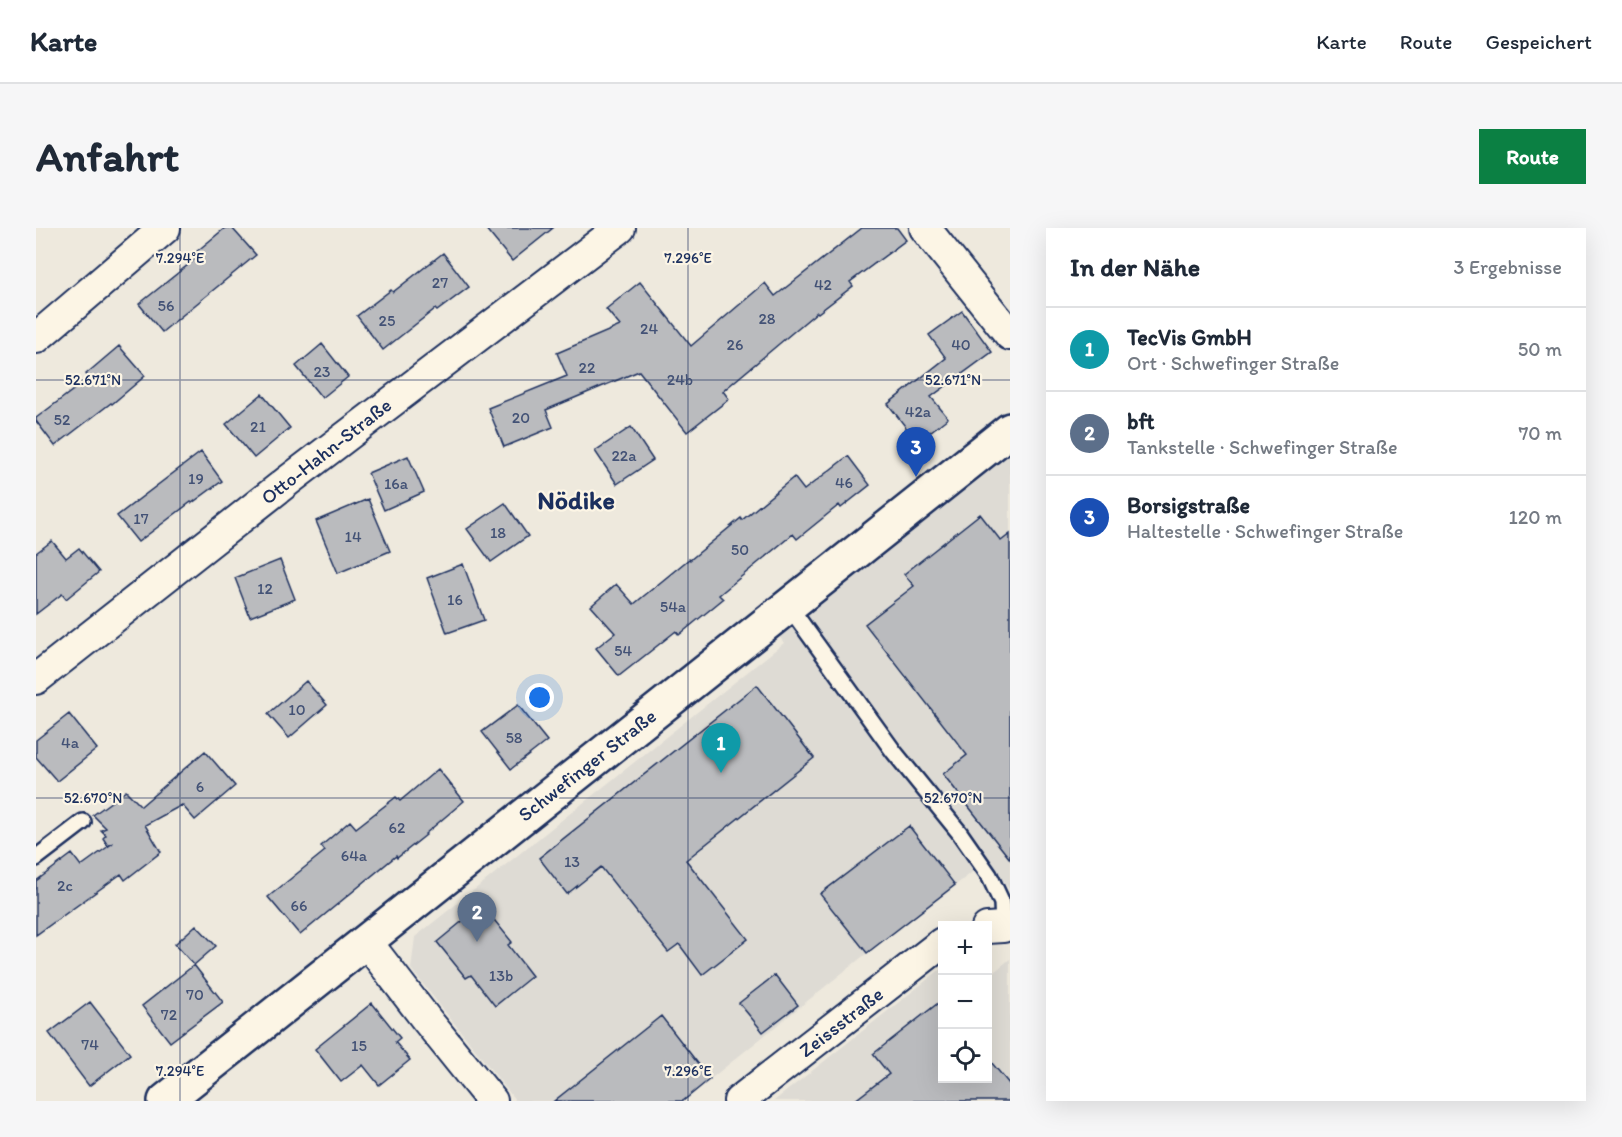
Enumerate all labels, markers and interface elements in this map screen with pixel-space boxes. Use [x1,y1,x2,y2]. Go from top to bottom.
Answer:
text: Karte [30,24,97,58]
text: Karte [1316,29,1367,54]
text: Route [1400,29,1453,54]
text: Gespeichert [1486,29,1592,54]
button: Route [1479,129,1586,184]
text: Anfahrt [36,131,179,182]
text: 7.294°E [156,249,204,267]
text: 7.296°E [664,249,712,267]
text: In der Nähe [1070,251,1200,283]
text: 3 Ergebnisse [1454,255,1562,279]
house number: 27 [432,273,448,292]
house number: 42 [814,275,833,294]
house number: 56 [158,296,174,315]
house number: 28 [758,309,776,328]
house number: 25 [379,311,395,330]
house number: 24 [640,319,658,338]
text: TecVis GmbH [1127,324,1252,351]
house number: 26 [727,335,743,354]
house number: 40 [951,335,971,354]
text: 1 [1085,337,1094,361]
text: 50 m [1518,337,1562,361]
text: Ort · Schwefinger Straße [1127,351,1339,375]
house number: 22 [579,358,596,377]
house number: 23 [313,362,331,381]
house number: 24b [667,370,693,389]
text: 52.671°N [65,371,121,389]
text: 52.671°N [925,371,981,389]
street label: Otto-Hahn-Straße [256,393,396,509]
house number: 42a [905,402,932,421]
house number: 20 [512,408,530,427]
text: bft [1127,408,1155,435]
house number: 52 [54,410,71,429]
house number: 21 [250,417,266,436]
text: 2 [1084,421,1095,445]
text: 70 m [1518,421,1562,445]
pin: 3 [896,428,936,477]
text: Tankstelle · Schwefinger Straße [1127,435,1398,459]
house number: 22a [611,446,637,465]
house number: 19 [188,469,204,488]
house number: 46 [835,473,853,492]
house number: 16a [384,474,409,493]
district label: Nödike [537,484,615,516]
text: Borsigstraße [1127,492,1250,519]
text: 3 [1084,505,1095,529]
text: 120 m [1509,505,1562,529]
house number: 17 [133,509,149,528]
text: Haltestelle · Schwefinger Straße [1127,519,1403,543]
house number: 18 [490,523,506,542]
house number: 14 [344,527,362,546]
house number: 50 [731,540,749,559]
house number: 12 [257,579,274,598]
house number: 16 [447,590,463,609]
house number: 54a [660,597,687,616]
house number: 54 [614,641,632,660]
your location [525,683,554,712]
house number: 10 [288,700,306,719]
street label: Schwefinger Straße [513,704,661,826]
pin: 1 [702,724,740,773]
house number: 58 [505,728,523,747]
house number: 4a [61,733,80,752]
house number: 6 [196,777,204,796]
text: 52.670°N [64,789,122,807]
text: 52.670°N [924,789,982,807]
house number: 62 [389,818,406,837]
house number: 64a [341,846,368,865]
house number: 13 [564,852,580,871]
house number: 2c [57,876,73,895]
pin: 2 [458,892,496,942]
house number: 66 [291,896,307,915]
map controls [938,921,992,1083]
button: + [938,921,992,975]
house number: 13b [489,966,513,985]
button: − [938,975,992,1029]
street label: Zeissstraße [794,982,888,1062]
house number: 70 [186,985,204,1004]
house number: 72 [161,1005,178,1024]
button: locate [938,1029,992,1083]
house number: 74 [81,1035,99,1054]
house number: 15 [351,1036,367,1055]
text: 7.294°E [156,1062,204,1080]
text: 7.296°E [664,1062,712,1080]

